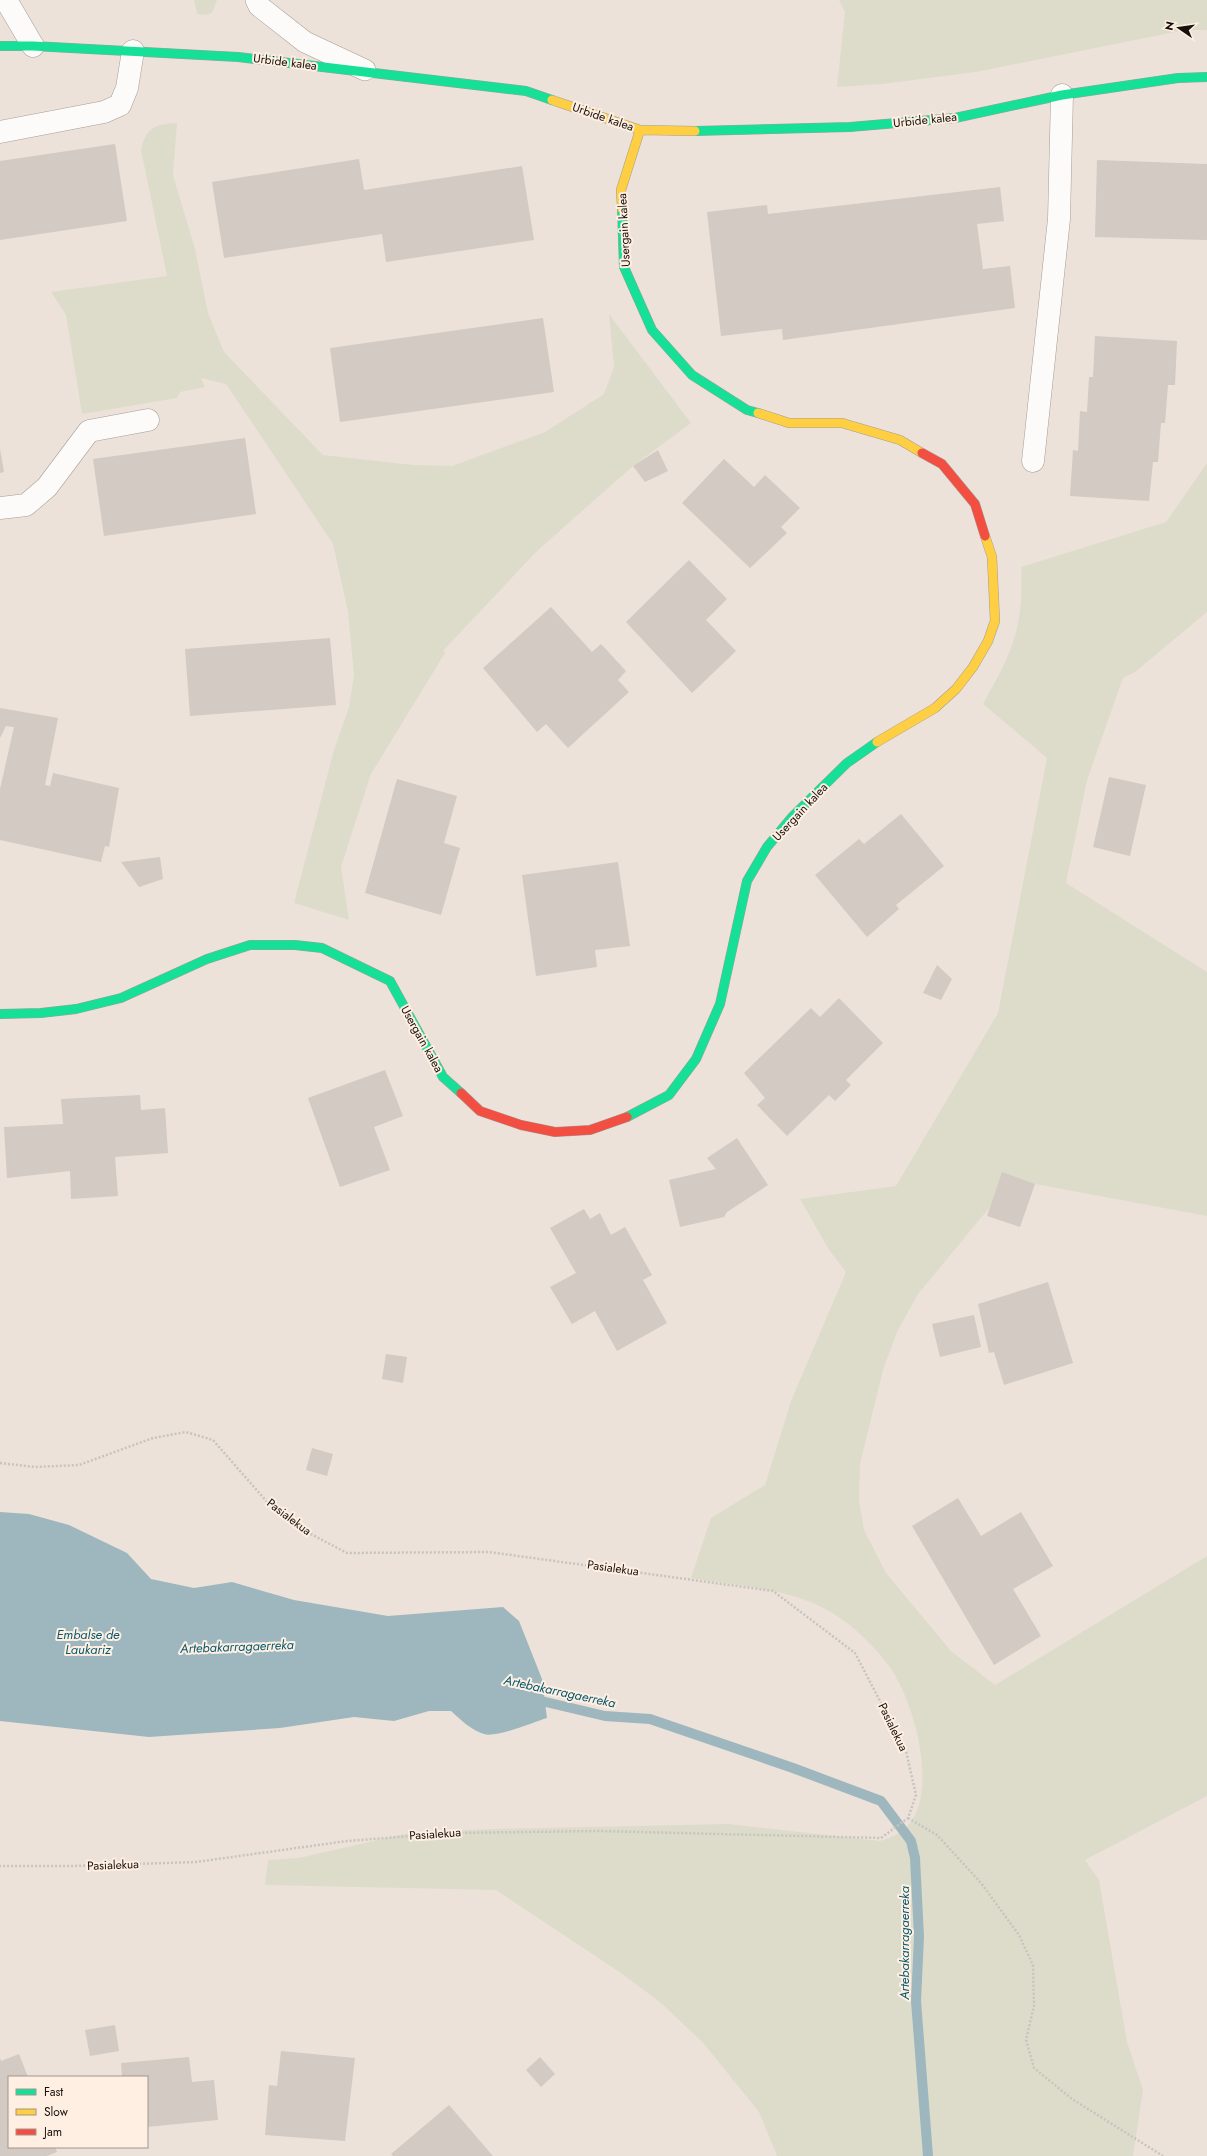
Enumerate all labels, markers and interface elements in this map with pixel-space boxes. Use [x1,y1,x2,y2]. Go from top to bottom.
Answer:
north arrow [1159,8,1199,48]
text: N [1160,20,1178,32]
street label: Urbide kalea [252,49,318,75]
street label: Urbide kalea [570,98,636,136]
street label: Urbide kalea [892,108,958,132]
street label: Usergain kalea [613,192,635,267]
street label: Usergain kalea [768,779,832,845]
street label: Usergain kalea [396,1002,448,1076]
street label: Pasialekua [263,1494,315,1540]
street label: Pasialekua [586,1555,640,1581]
water label: Embalse de Laukariz [56,1625,120,1659]
water label: Artebakarragaerreka [179,1635,294,1658]
water label: Artebakarragaerreka [501,1670,617,1713]
street label: Pasialekua [874,1700,913,1754]
street label: Pasialekua [408,1823,462,1845]
street label: Pasialekua [87,1855,139,1875]
water label: Artebakarragaerreka [895,1886,914,2001]
legend [8,2076,148,2148]
text: Fast [44,2083,63,2101]
text: Slow [44,2103,69,2121]
text: Jam [42,2123,62,2141]

